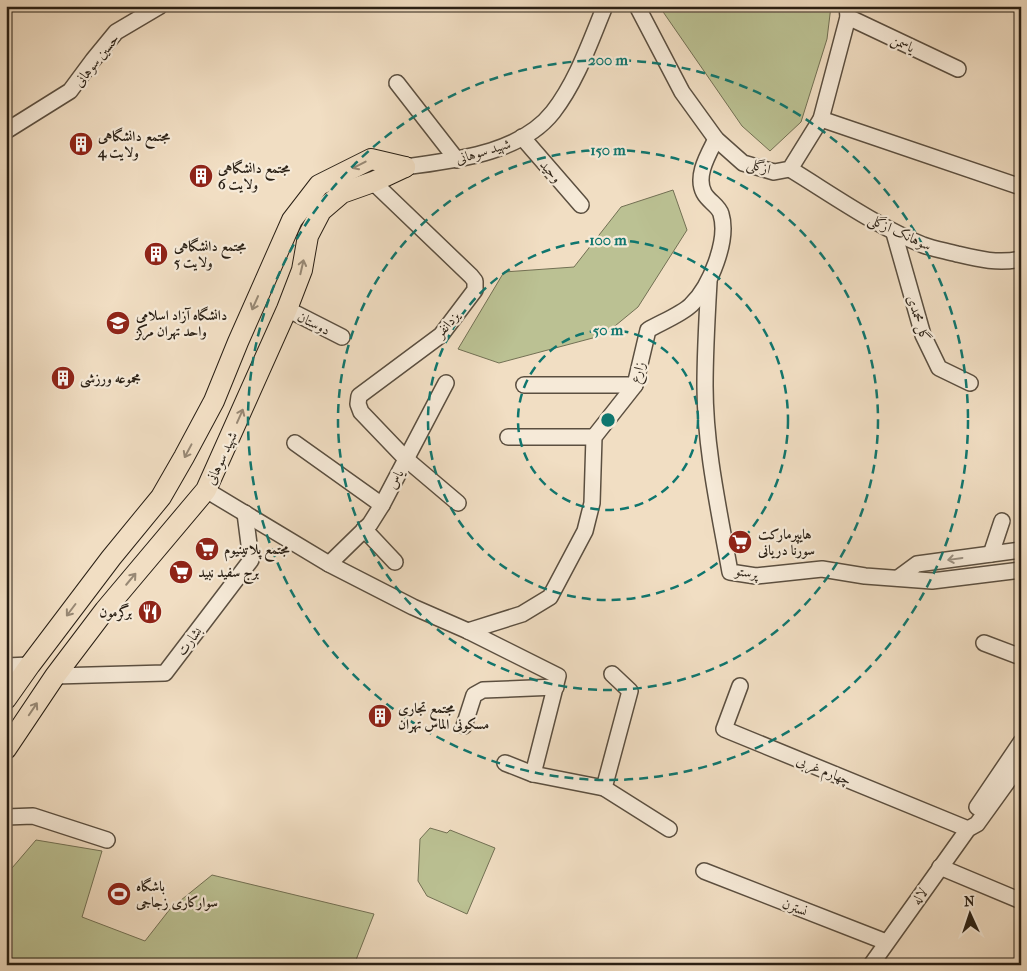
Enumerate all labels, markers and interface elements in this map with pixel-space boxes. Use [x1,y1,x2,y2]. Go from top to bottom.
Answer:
street label: حسین سوهانی [70,30,123,90]
street label: یاسمن [888,31,919,58]
text: 200 m [588,51,628,69]
place label: مجتمع دانشگاهی ولایت 4 [97,127,171,161]
building icon: مجتمع دانشگاهی ولایت 4 [68,131,94,157]
street label: شهید سوهانی [453,135,513,169]
text: 150 m [590,141,626,159]
street label: ازگلی [745,155,773,179]
street label: وحید [536,156,565,186]
place label: مجتمع دانشگاهی ولایت 6 [217,159,291,193]
one-way arrow [352,161,367,170]
building icon: مجتمع دانشگاهی ولایت 6 [188,163,214,189]
street label: سوهانک ازگلی [865,210,934,255]
text: 100 m [589,231,627,249]
place label: مجتمع دانشگاهی ولایت 5 [173,237,247,271]
building icon: مجتمع دانشگاهی ولایت 5 [143,241,169,267]
one-way arrow [298,259,307,275]
street label: گل محمدی [901,293,934,344]
one-way arrow [249,295,259,310]
place label: دانشگاه آزاد اسلامی واحد تهران مرکز [134,306,227,341]
street label: یزدانفر [430,307,464,342]
street label: دوستان [295,308,333,339]
school or university icon: دانشگاه آزاد اسلامی واحد تهران مرکز [105,310,131,336]
text: 50 m [593,321,624,339]
street label: زارع [626,359,652,386]
building icon: مجموعه ورزشی [50,365,76,391]
place label: مجموعه ورزشی [80,370,141,388]
one-way arrow [236,409,246,424]
centre of rings [599,411,617,429]
street label: شهید سوهانی [202,429,242,488]
one-way arrow [183,443,192,458]
street label: یاس [383,465,408,492]
place label: هایپرمارکت سورنا دریانی [757,526,815,559]
supermarket icon: هایپرمارکت سورنا دریانی [727,529,753,555]
supermarket icon: مجتمع پلاتینیوم [194,536,220,562]
place label: مجتمع پلاتینیوم [224,541,290,562]
one-way arrow [947,554,963,564]
supermarket icon: برج سفید نبید [168,559,194,585]
street label: پرستو [732,562,761,583]
place label: برج سفید نبید [198,564,260,585]
one-way arrow [125,572,136,585]
restaurant icon: برگرمون [137,599,163,625]
one-way arrow [66,603,77,616]
place label: برگرمون [99,603,132,622]
street label: بشارت [173,624,206,659]
place label: مجتمع تجاری مسکونی الماس تهران [398,700,489,734]
one-way arrow [29,702,39,716]
building icon: مجتمع تجاری مسکونی الماس تهران [367,703,393,729]
street label: چهارم غربی [792,752,854,793]
place label: باشگاه سواركاری زجاجی [135,877,218,911]
sports icon: باشگاه سواركاری زجاجی [106,881,132,907]
street label: لاله [908,885,931,908]
north arrow [944,888,994,938]
text: N [964,893,975,910]
street label: نسترن [780,895,810,920]

